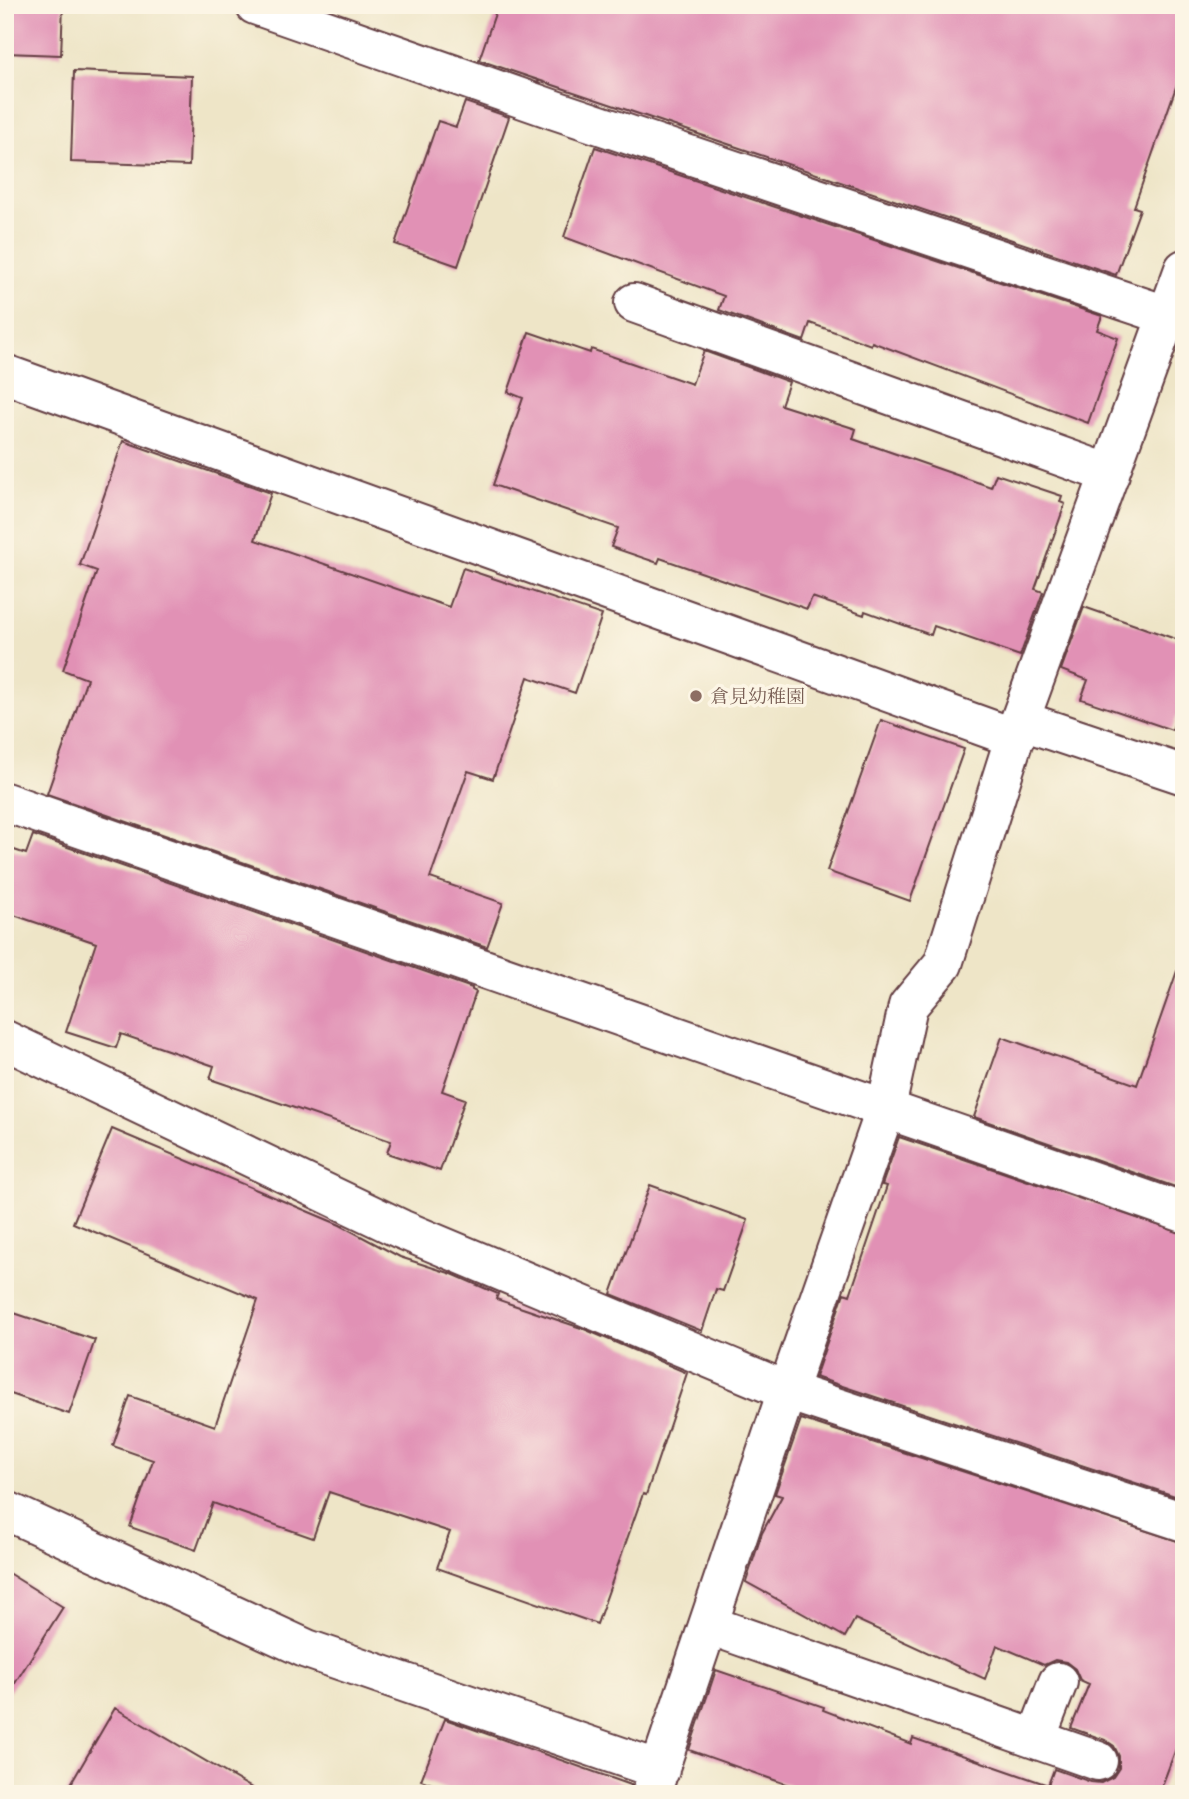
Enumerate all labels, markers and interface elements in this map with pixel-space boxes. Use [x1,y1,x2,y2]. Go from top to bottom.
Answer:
place label: 倉見幼稚園 [710,685,805,711]
marker: 倉見幼稚園 [688,688,704,704]

